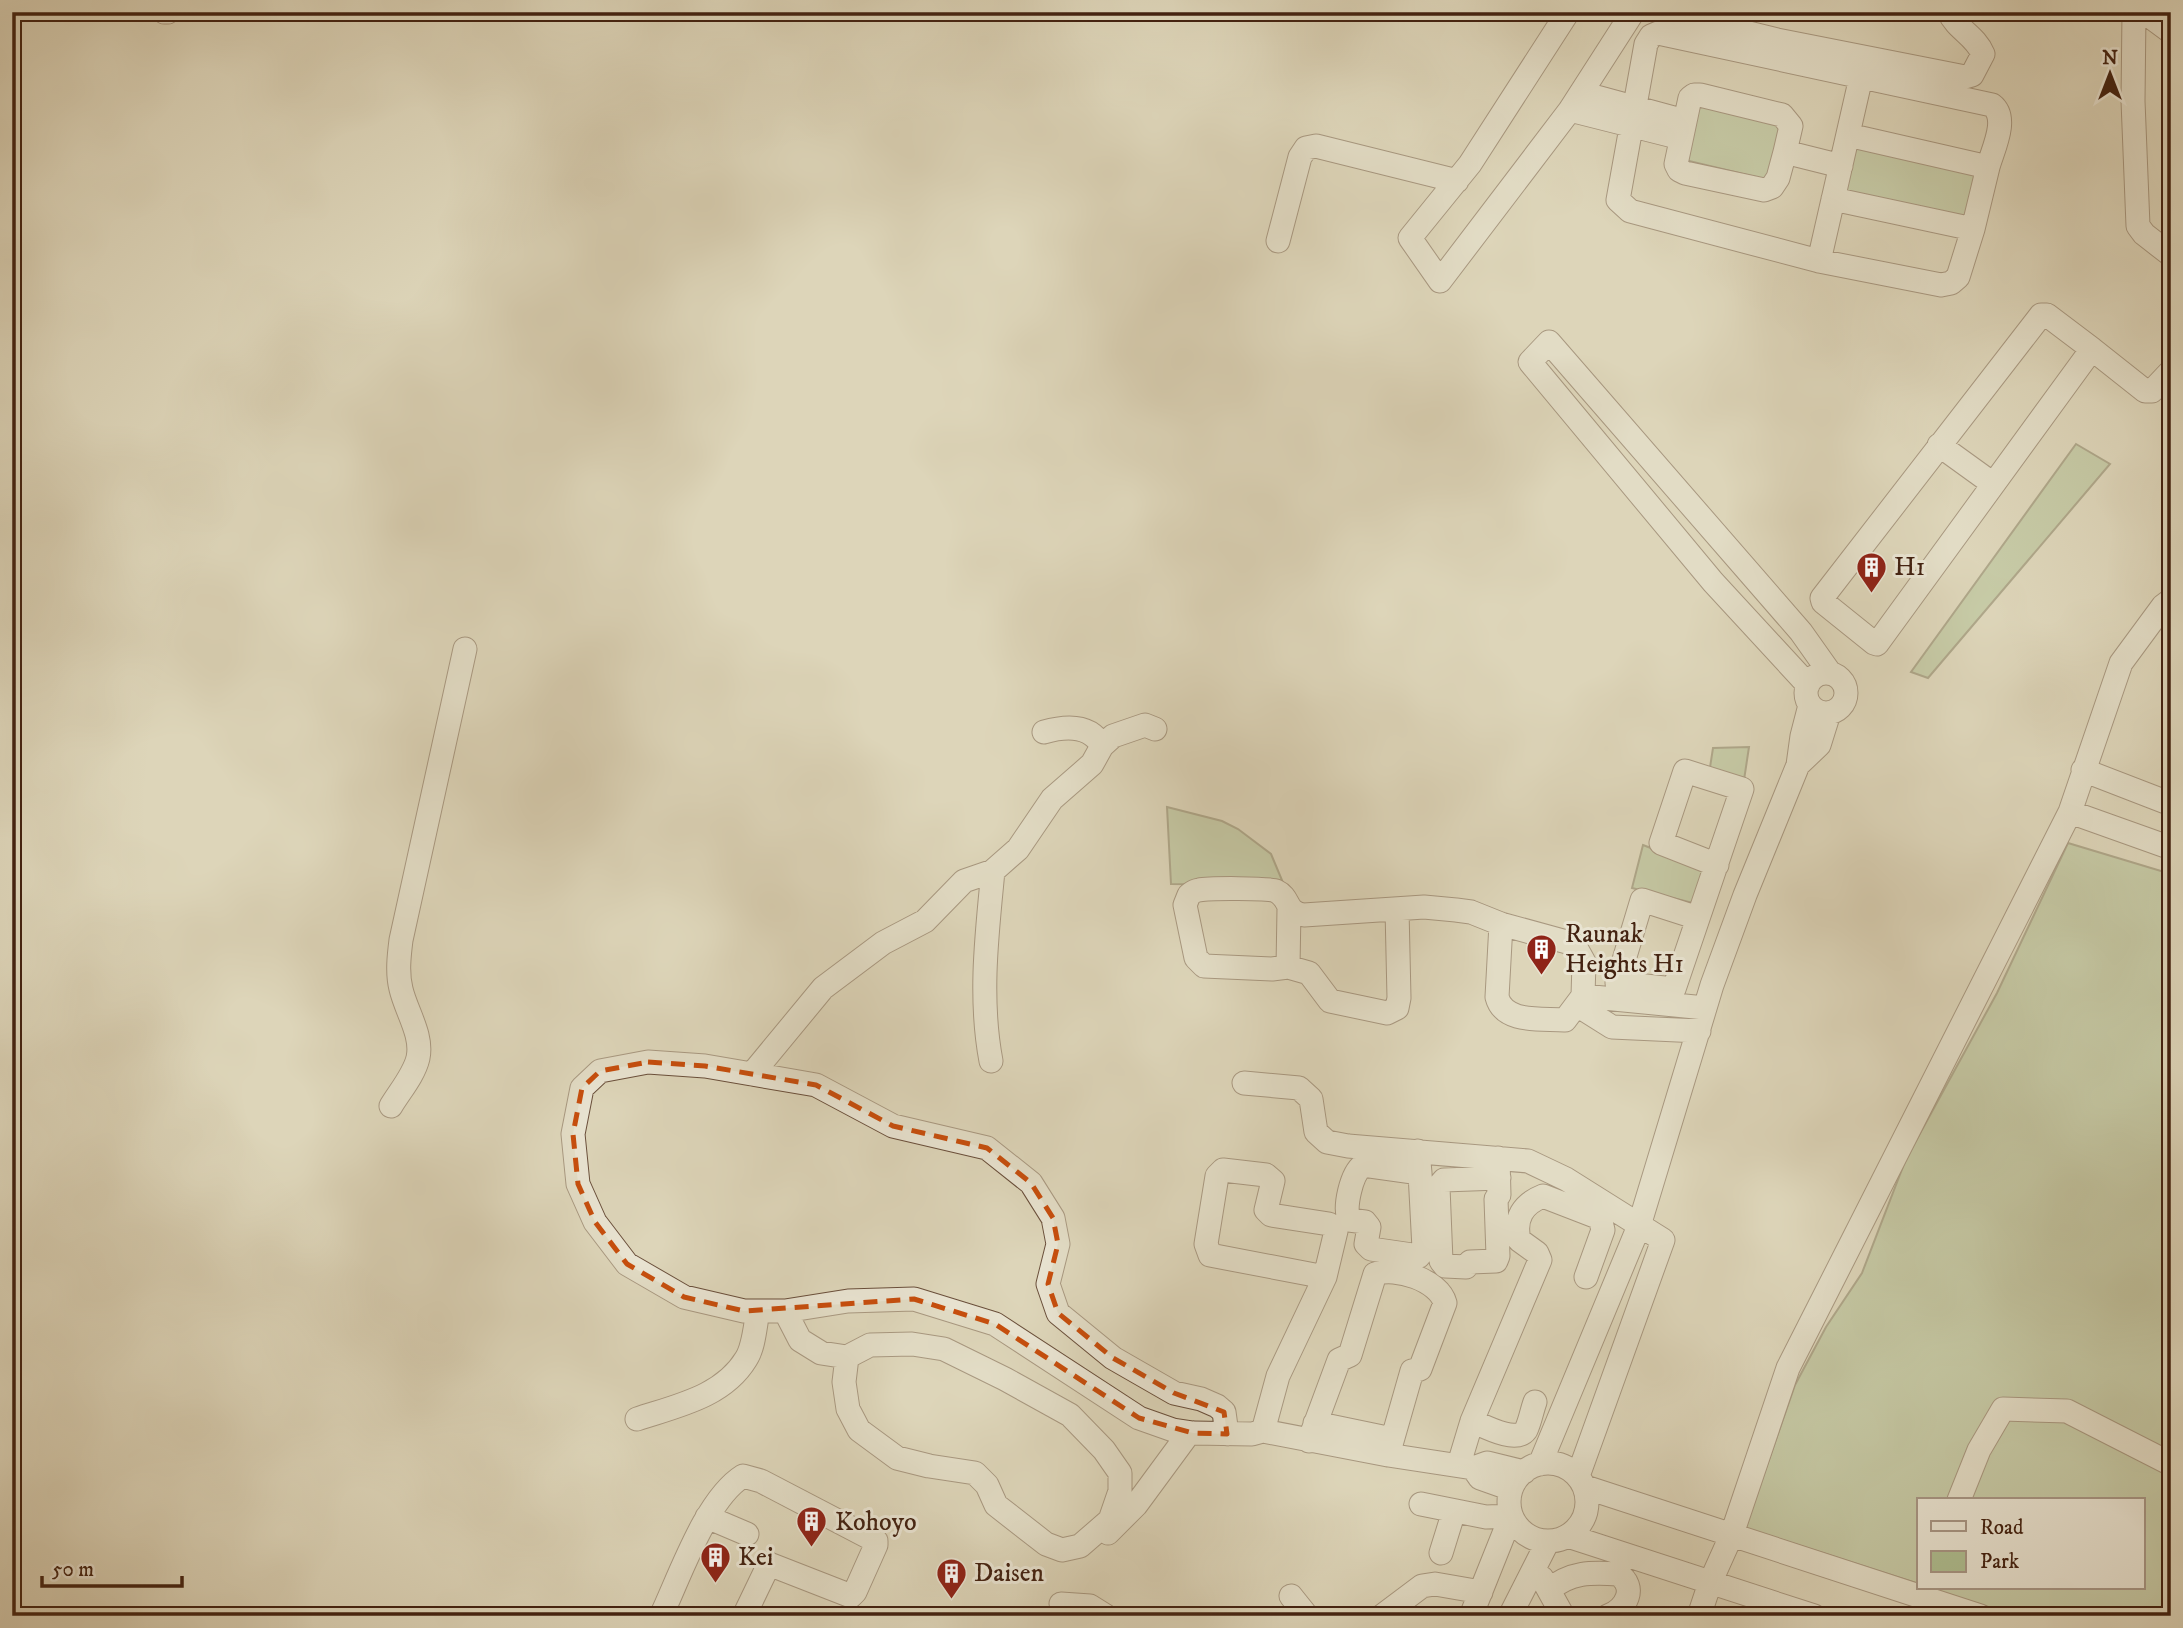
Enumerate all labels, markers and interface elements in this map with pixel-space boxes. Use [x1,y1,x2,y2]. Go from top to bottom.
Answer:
north arrow [2074,38,2144,108]
text: N [2102,47,2118,70]
building icon: H1 [1854,550,1888,594]
place label: H1 [1894,551,1925,584]
place label: Raunak Heights H1 [1565,918,1684,981]
building icon: Raunak Heights H1 [1525,932,1559,976]
legend [1917,1498,2144,1590]
building icon: Kohoyo [795,1505,829,1549]
place label: Kohoyo [835,1506,917,1539]
text: Road [1980,1515,2024,1541]
building icon: Kei [698,1540,732,1584]
place label: Kei [738,1541,773,1574]
scale bar [42,1544,182,1588]
text: Park [1980,1549,2020,1575]
building icon: Daisen [934,1556,968,1600]
text: 50 m [52,1557,94,1583]
place label: Daisen [974,1557,1045,1590]

